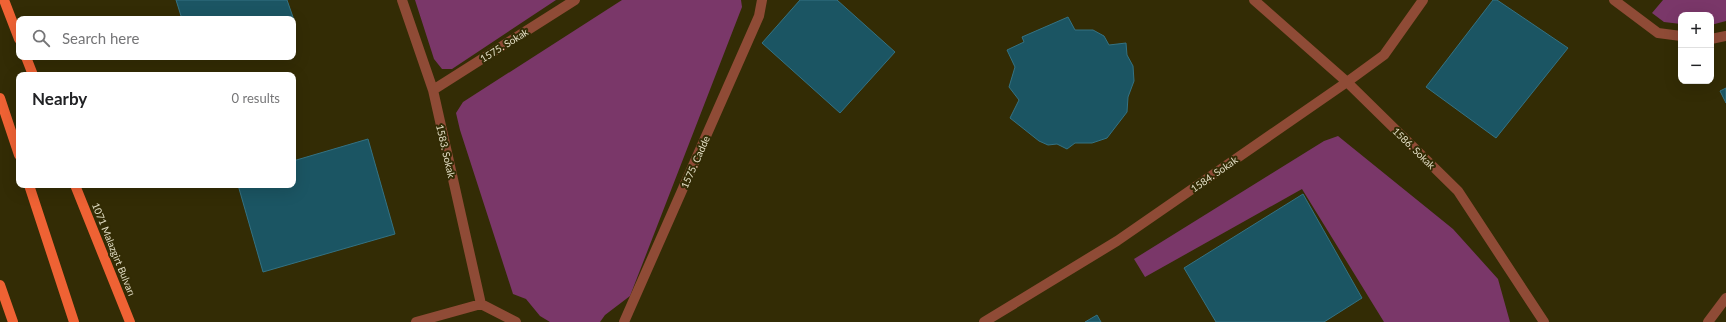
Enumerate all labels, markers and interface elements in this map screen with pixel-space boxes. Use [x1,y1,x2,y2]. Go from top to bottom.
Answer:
map controls [1678,12,1714,84]
button: + [1678,12,1714,48]
search box [16,16,296,60]
street label: 1575. Sokak [478,25,531,64]
icon: search [30,27,52,49]
text: Search here [62,29,139,47]
button: − [1678,48,1714,84]
text: Nearby [32,88,87,109]
text: 0 results [232,90,280,106]
street label: 1583. Sokak [434,123,458,180]
street label: 1586. Sokak [1390,125,1438,172]
street label: 1575. Cadde [678,134,712,190]
street label: 1584. Sokak [1188,153,1240,194]
street label: 1071 Malazgirt Bulvarı [90,201,138,297]

